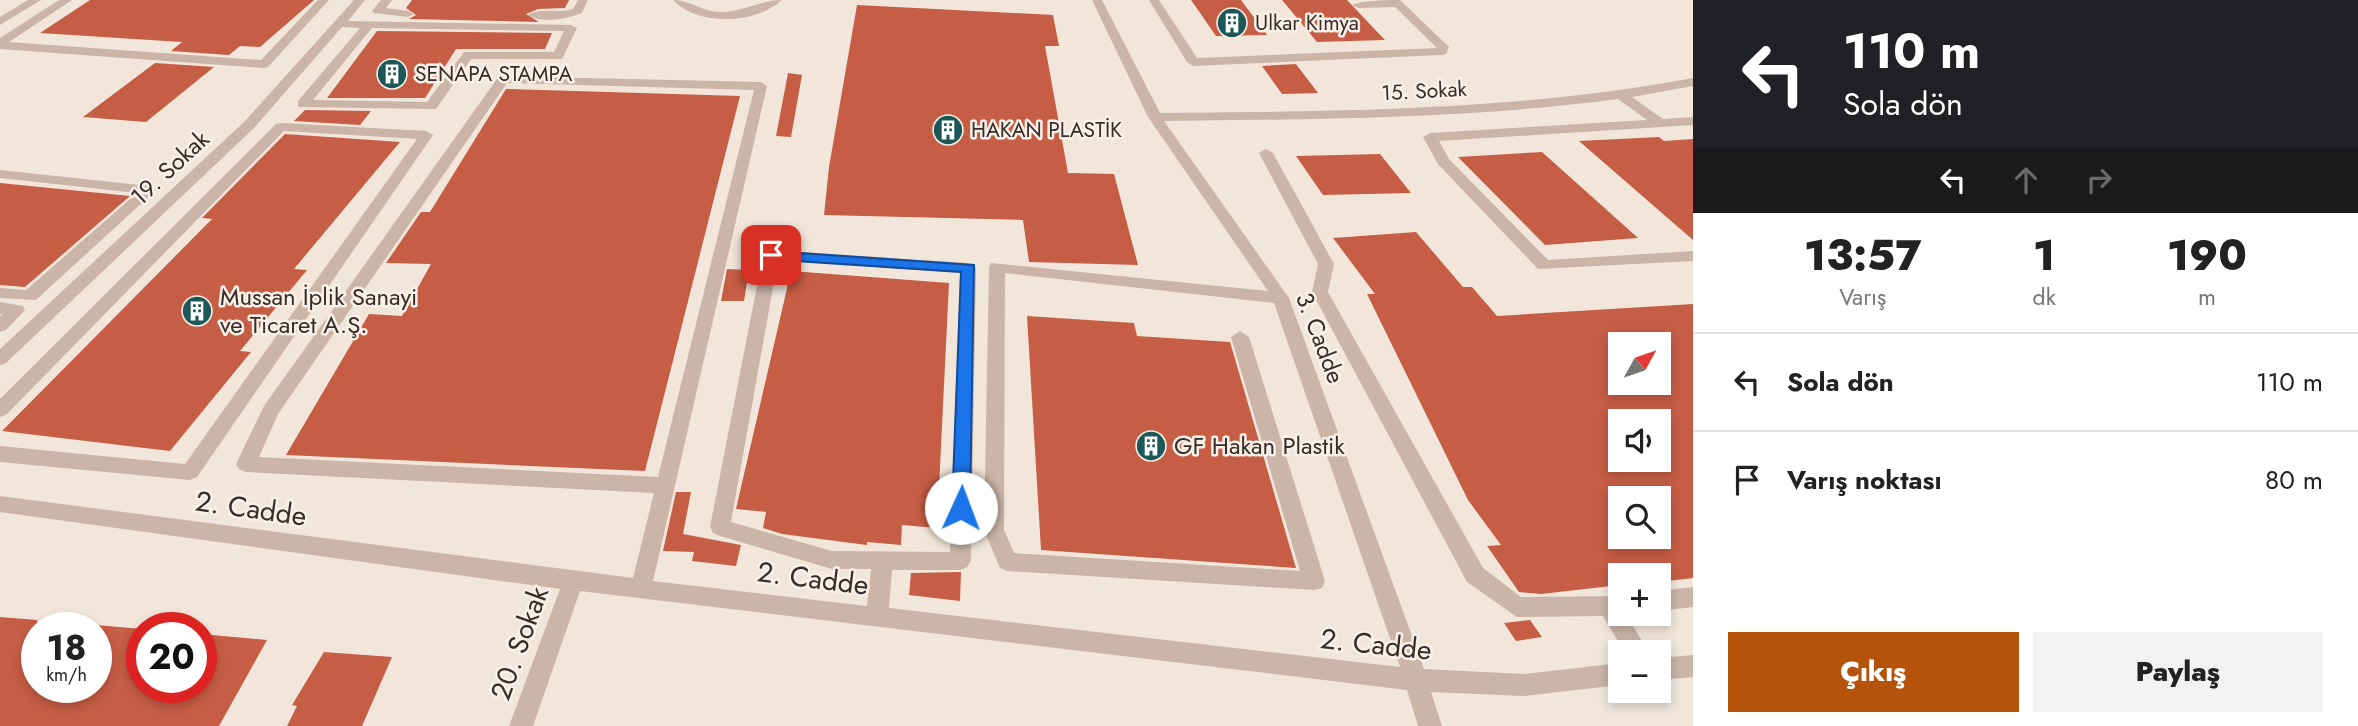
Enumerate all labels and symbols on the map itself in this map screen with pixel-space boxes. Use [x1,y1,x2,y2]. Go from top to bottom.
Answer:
building icon: Ulkar Kimya [1215,6,1249,40]
place label: Ulkar Kimya [1255,8,1359,38]
building icon: SENAPA STAMPA [375,57,409,91]
place label: SENAPA STAMPA [415,59,572,89]
street label: 15. Sokak [1381,74,1468,108]
building icon: HAKAN PLASTİK [931,113,965,147]
place label: HAKAN PLASTİK [971,115,1122,145]
street label: 19. Sokak [123,122,217,213]
pin [741,225,801,285]
place label: Mussan İplik Sanayi ve Ticaret A.Ş. [220,279,417,342]
street label: 3. Cadde [1287,287,1354,388]
building icon: Mussan İplik Sanayi ve Ticaret A.Ş. [180,294,214,328]
north arrow [1608,332,1671,396]
place label: GF Hakan Plastik [1174,428,1345,463]
building icon: GF Hakan Plastik [1134,429,1168,463]
position arrow [924,471,998,545]
street label: 2. Cadde [193,480,309,537]
street label: 2. Cadde [755,551,871,606]
street label: 20. Sokak [480,580,559,706]
speed limit sign: 20 [126,612,217,703]
street label: 2. Cadde [1318,618,1434,671]

